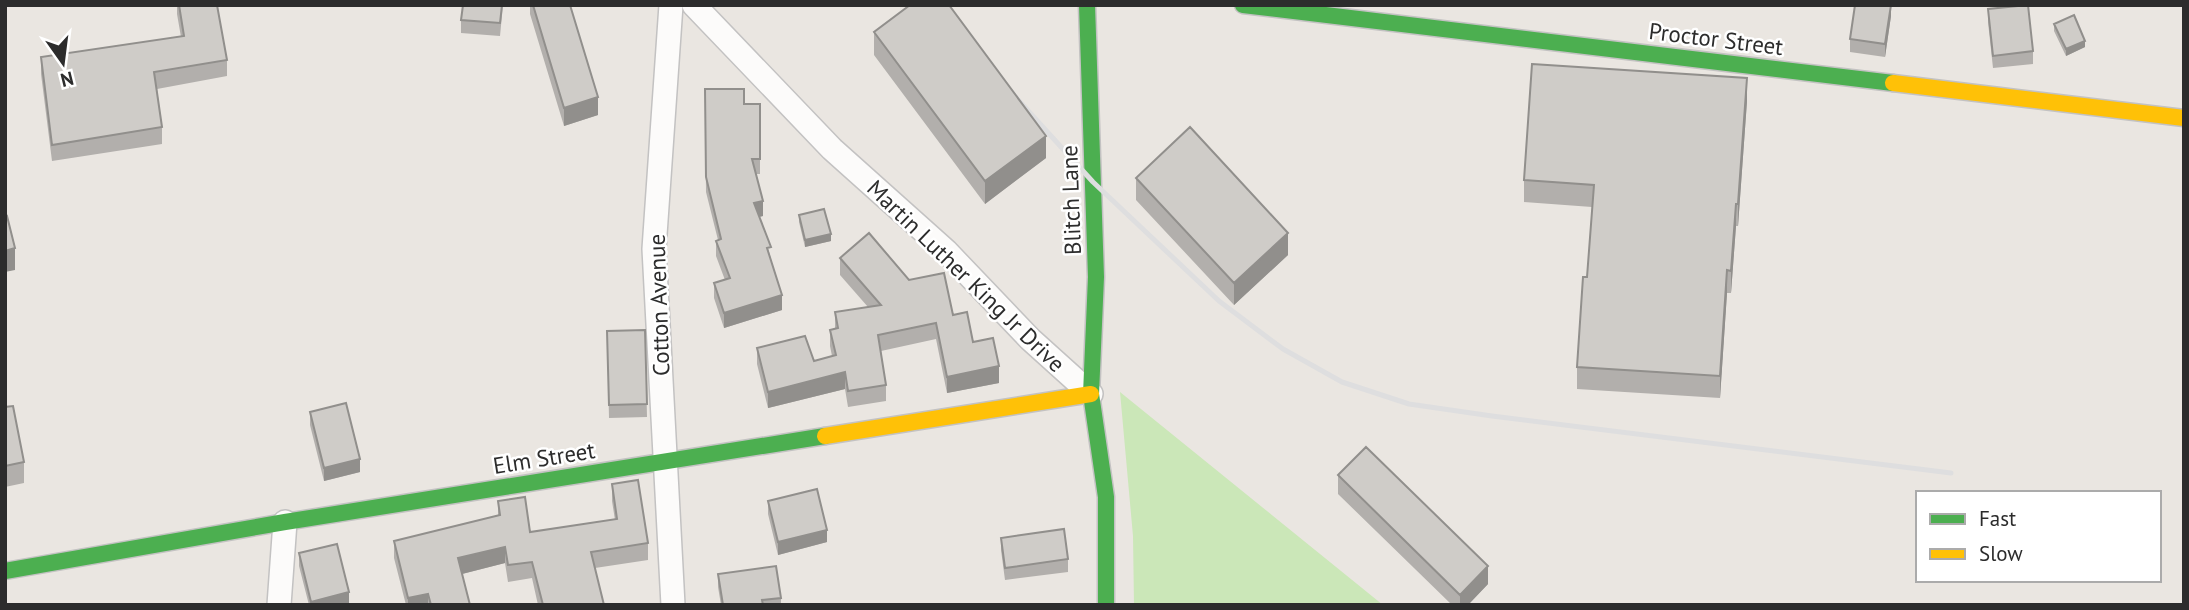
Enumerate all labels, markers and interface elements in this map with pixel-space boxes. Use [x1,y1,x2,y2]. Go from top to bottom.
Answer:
street label: Proctor Street [1647,16,1785,61]
north arrow [28,28,98,98]
text: N [58,66,76,93]
street label: Blitch Lane [1054,145,1087,256]
street label: Martin Luther King Jr Drive [861,173,1071,378]
street label: Cotton Avenue [642,233,675,377]
street label: Elm Street [491,435,597,480]
legend [1916,491,2161,582]
text: Fast [1979,505,2016,532]
text: Slow [1979,540,2023,567]

